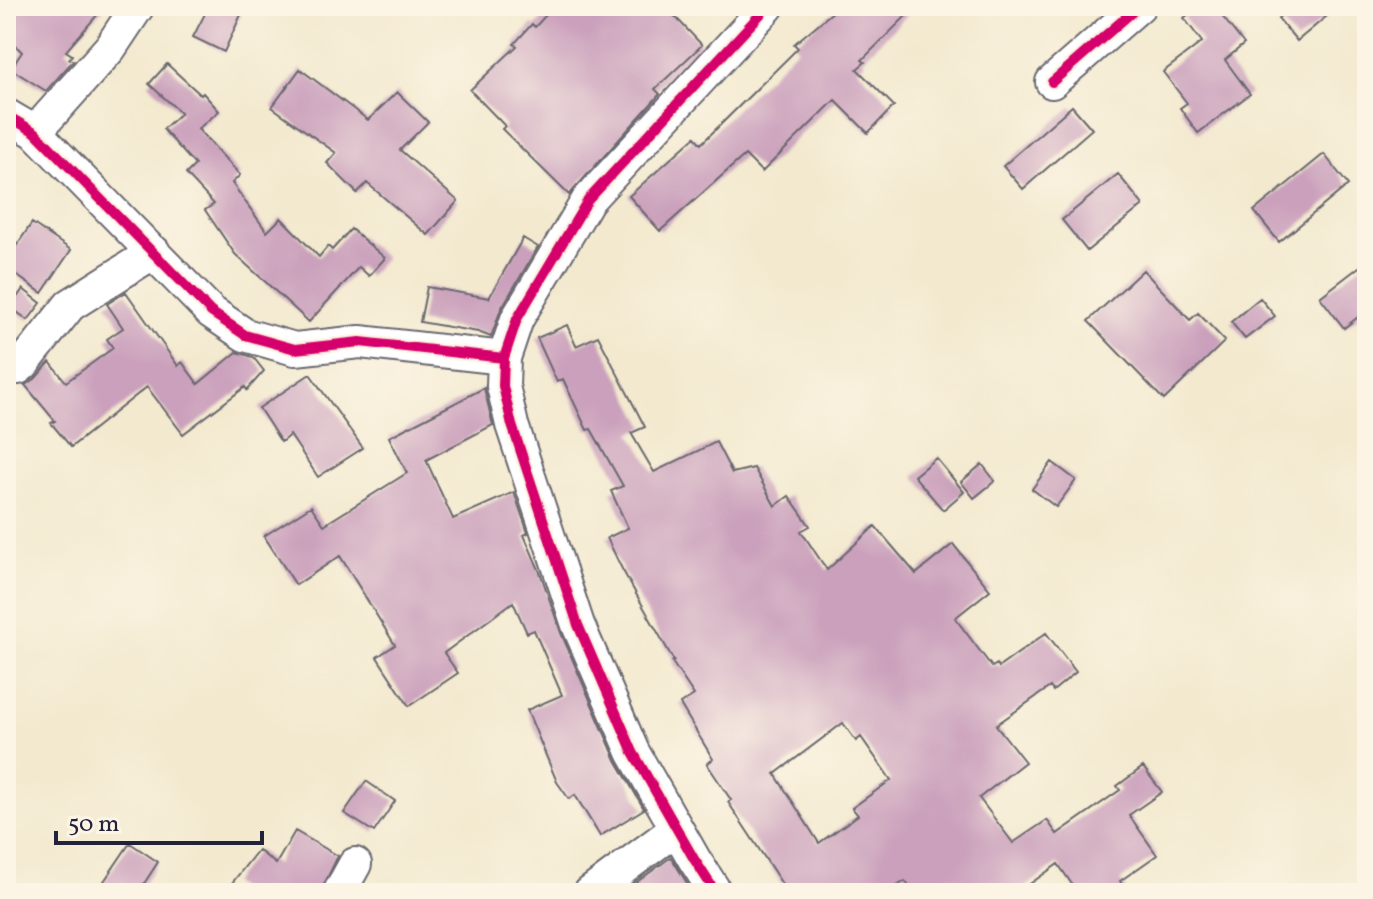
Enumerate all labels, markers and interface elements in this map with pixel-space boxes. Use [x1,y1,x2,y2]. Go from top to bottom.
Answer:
scale bar [56,795,262,845]
text: 50 m [68,808,120,842]

